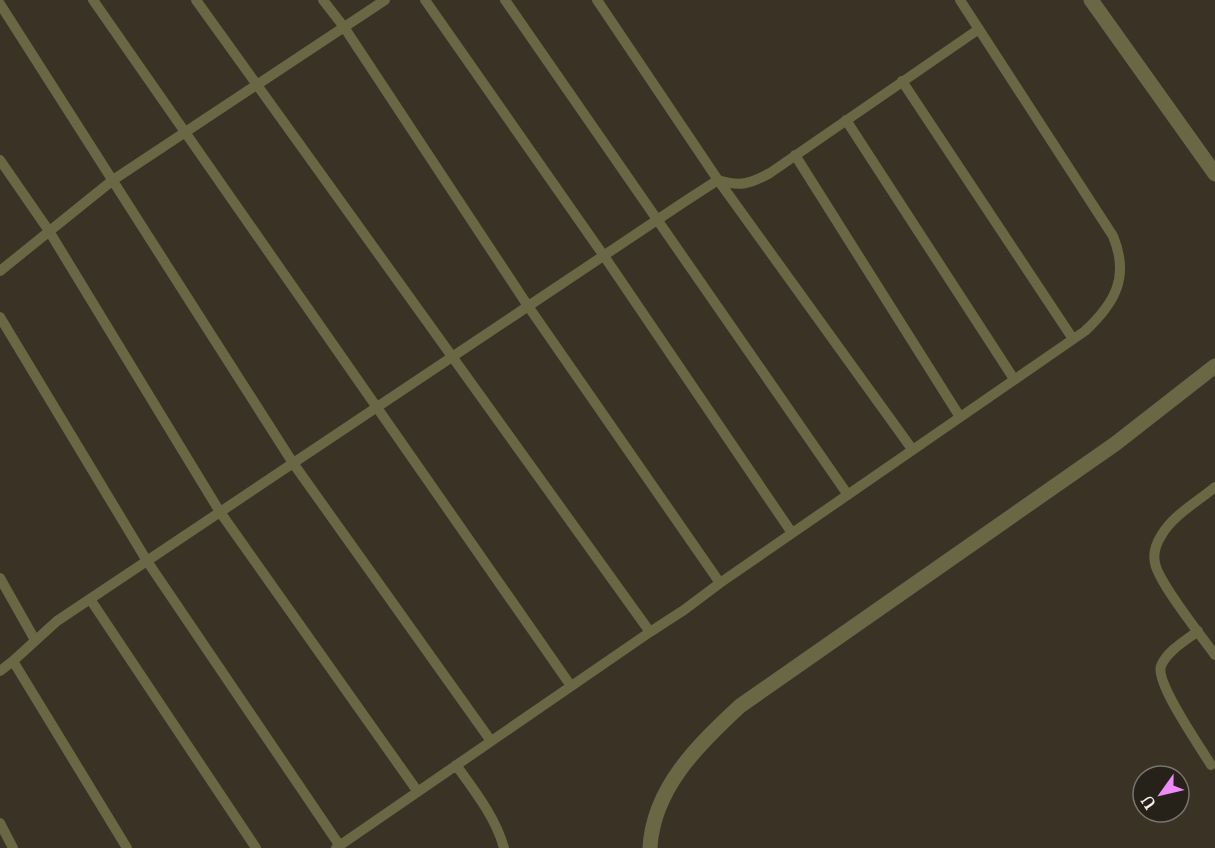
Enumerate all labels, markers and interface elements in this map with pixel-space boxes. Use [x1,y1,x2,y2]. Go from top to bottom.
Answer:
north arrow [1131,764,1191,824]
text: U [1137,792,1160,813]

